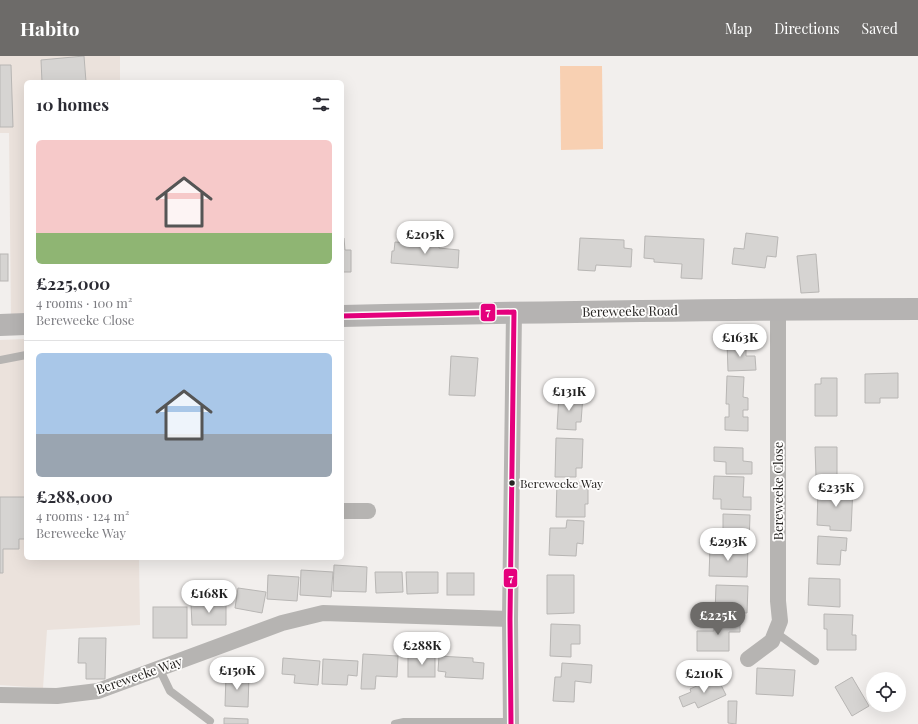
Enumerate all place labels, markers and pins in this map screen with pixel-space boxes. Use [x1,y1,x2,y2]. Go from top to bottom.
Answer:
pin: £205K [397,221,453,255]
pin: £163K [712,324,768,358]
pin: £131K [541,378,597,412]
pin: £235K [808,474,864,508]
place label: Bereweeke Way [520,475,603,491]
marker: Bereweeke Way [507,478,517,488]
pin: £293K [700,528,756,562]
pin: £168K [181,580,237,614]
pin: £225K [690,602,746,636]
pin: £288K [394,632,450,666]
pin: £150K [209,657,265,691]
pin: £210K [676,660,732,694]

